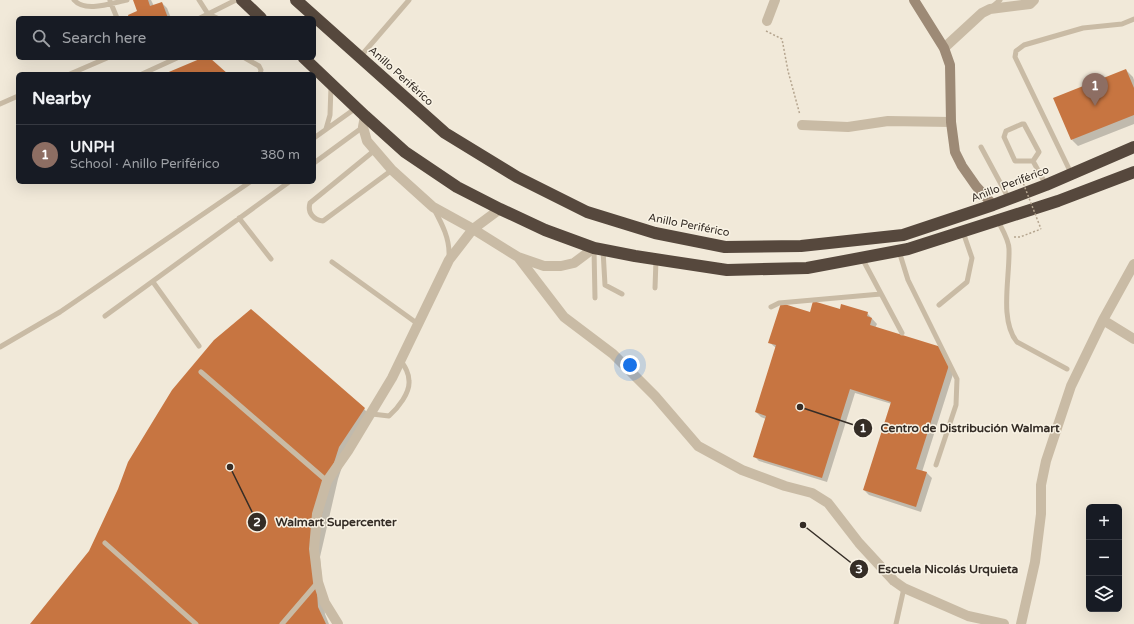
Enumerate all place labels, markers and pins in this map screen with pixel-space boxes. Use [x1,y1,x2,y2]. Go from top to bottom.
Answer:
pin: 1 [1082,73,1108,106]
callout: Centro de Distribución Walmart [853,416,1068,440]
callout: Walmart Supercenter [247,510,404,534]
callout: Escuela Nicolás Urquieta [849,557,1026,581]

